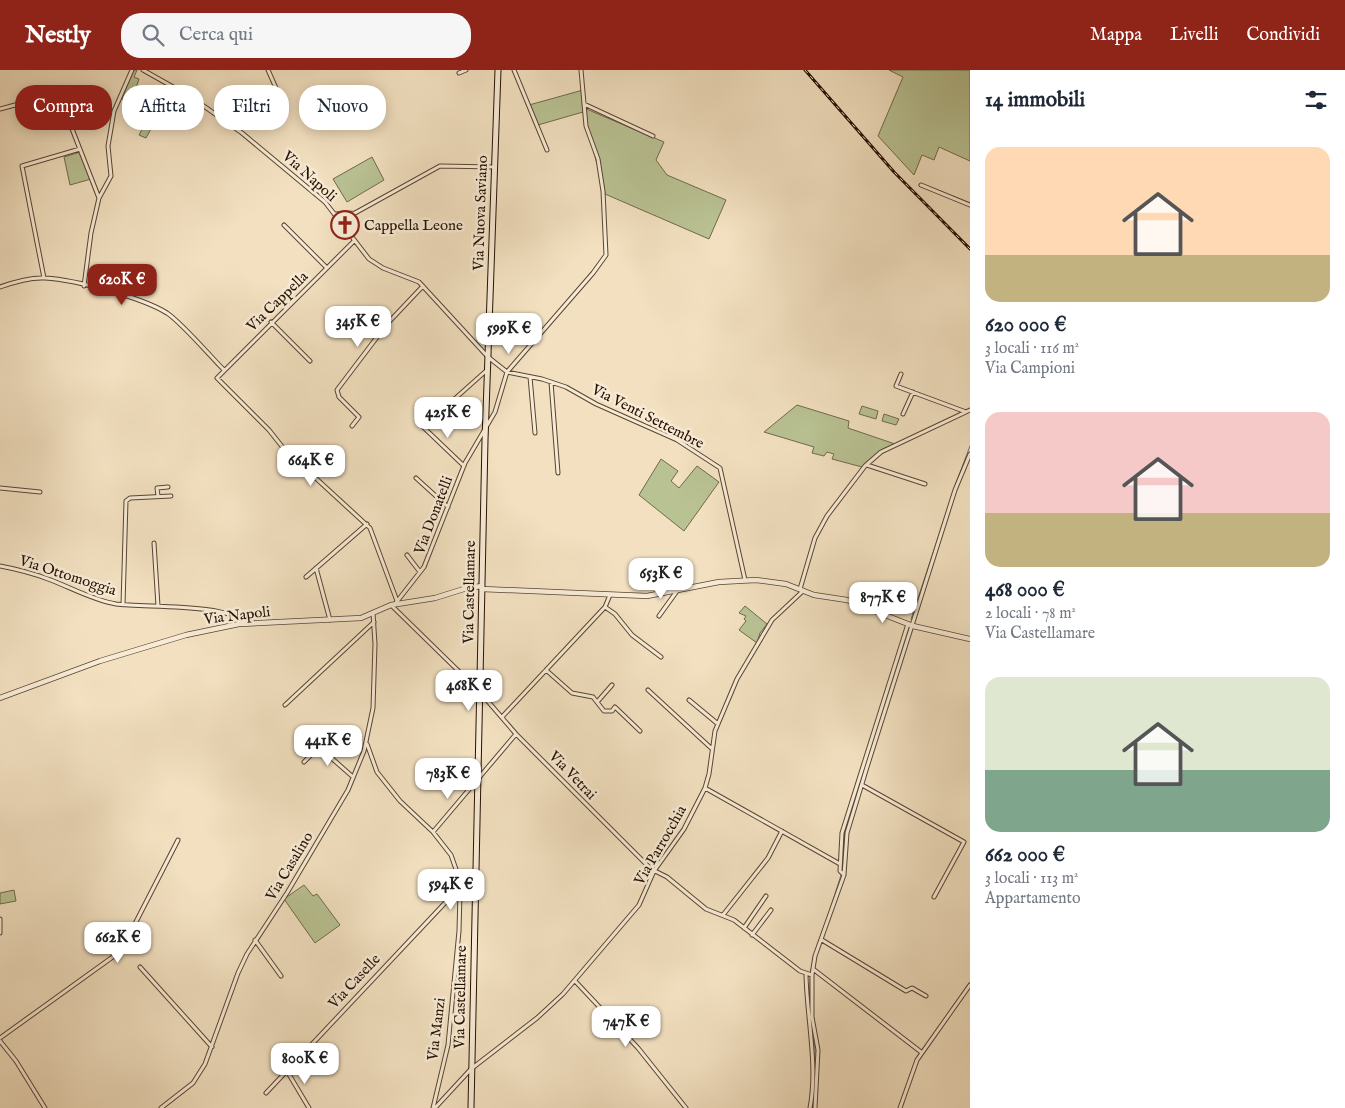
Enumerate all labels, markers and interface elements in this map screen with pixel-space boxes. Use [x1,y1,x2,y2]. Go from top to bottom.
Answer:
search box [121,13,471,58]
text: Nestly [25,20,91,51]
icon: search [139,21,167,49]
text: Cerca qui [179,23,253,47]
text: Mappa [1090,24,1142,47]
text: Livelli [1170,24,1218,47]
text: Condividi [1246,24,1320,47]
chip: Compra [15,85,112,130]
chip: Affitta [122,85,204,130]
chip: Filtri [214,85,289,130]
chip: Nuovo [299,85,386,130]
icon: filters [1302,86,1330,114]
text: 14 immobili [985,87,1085,114]
street label: Via Napoli [278,146,341,206]
street label: Via Nuova Saviano [469,155,492,272]
icon: home [1113,179,1203,269]
church icon: Cappella Leone [330,210,360,240]
place label: Cappella Leone [364,216,463,235]
pin: 620K € [81,264,163,306]
street label: Via Cappella [242,267,313,336]
text: 620K € [99,270,145,290]
pin: 345K € [317,306,399,348]
text: 345K € [336,312,380,332]
pin: 599K € [468,312,550,355]
text: 620 000 € [985,312,1066,339]
text: 599K € [487,319,531,339]
text: 3 locali · 116 m² [985,339,1079,359]
text: Via Campioni [985,359,1075,379]
street label: Via Venti Settembre [588,379,707,453]
pin: 425K € [407,396,489,439]
text: 425K € [425,403,471,423]
pin: 664K € [270,444,352,487]
icon: home [1113,444,1203,534]
text: 664K € [288,451,334,471]
street label: Via Donatelli [409,473,457,558]
street label: Via Castellamare [459,540,480,645]
street label: Via Ottomoggia [16,551,119,600]
pin: 653K € [620,558,702,600]
text: 653K € [640,564,682,584]
text: 468 000 € [985,577,1065,604]
pin: 877K € [842,582,924,624]
text: 877K € [860,588,906,608]
street label: Via Napoli [202,602,271,629]
text: 2 locali · 78 m² [985,604,1076,624]
text: Via Castellamare [985,624,1095,644]
pin: 468K € [428,670,510,712]
text: 468K € [446,676,492,696]
icon: home [1113,709,1203,799]
pin: 441K € [287,724,369,767]
text: 441K € [305,731,351,751]
street label: Via Vetrai [544,746,601,804]
pin: 783K € [407,758,489,800]
text: 783K € [426,764,470,784]
street label: Via Parrocchia [629,801,691,889]
street label: Via Casalino [261,828,317,905]
text: 662 000 € [985,842,1065,869]
pin: 594K € [410,868,492,911]
text: 3 locali · 113 m² [985,869,1079,889]
text: 594K € [429,875,473,895]
text: Appartamento [985,889,1081,909]
pin: 662K € [77,922,159,964]
text: 662K € [95,928,141,948]
street label: Via Castellamare [450,945,471,1050]
street label: Via Caselle [324,950,385,1013]
street label: Via Manzi [423,997,450,1063]
pin: 747K € [585,1006,667,1048]
text: 747K € [603,1012,649,1032]
pin: 800K € [264,1042,346,1085]
text: 800K € [282,1049,328,1069]

